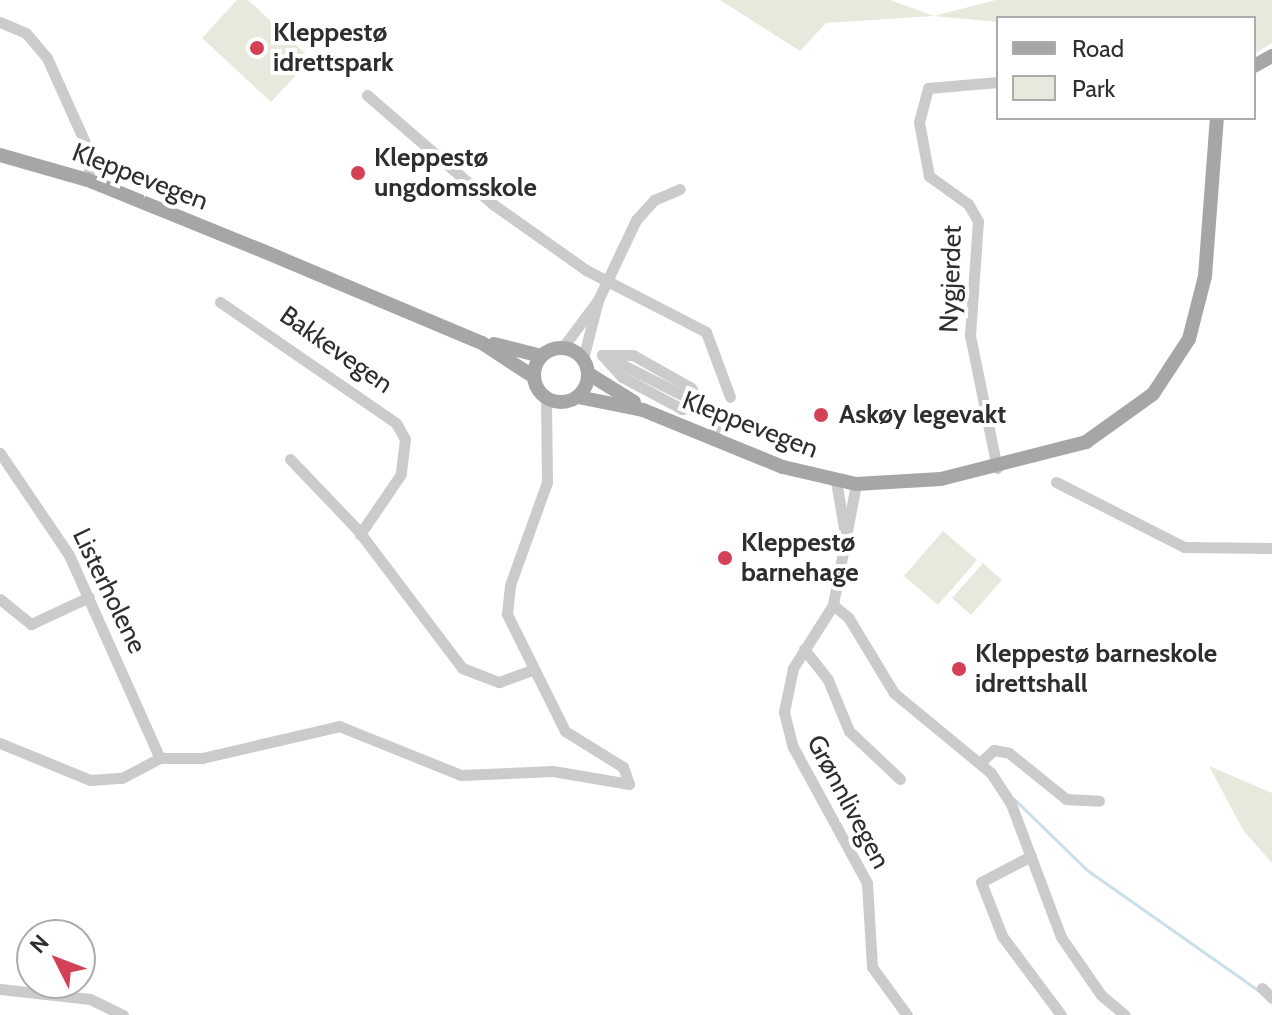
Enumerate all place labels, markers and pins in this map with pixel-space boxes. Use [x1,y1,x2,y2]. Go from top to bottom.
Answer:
place label: Kleppestø idrettspark [273,17,394,78]
marker: Kleppestø idrettspark [248,39,266,57]
place label: Kleppestø ungdomsskole [374,142,537,204]
marker: Kleppestø ungdomsskole [349,164,367,182]
place label: Askøy legevakt [839,399,1006,431]
marker: Askøy legevakt [810,404,832,426]
place label: Kleppestø barnehage [741,527,859,588]
marker: Kleppestø barnehage [716,549,734,567]
place label: Kleppestø barneskole idrettshall [975,638,1217,700]
marker: Kleppestø barneskole idrettshall [950,660,968,678]

